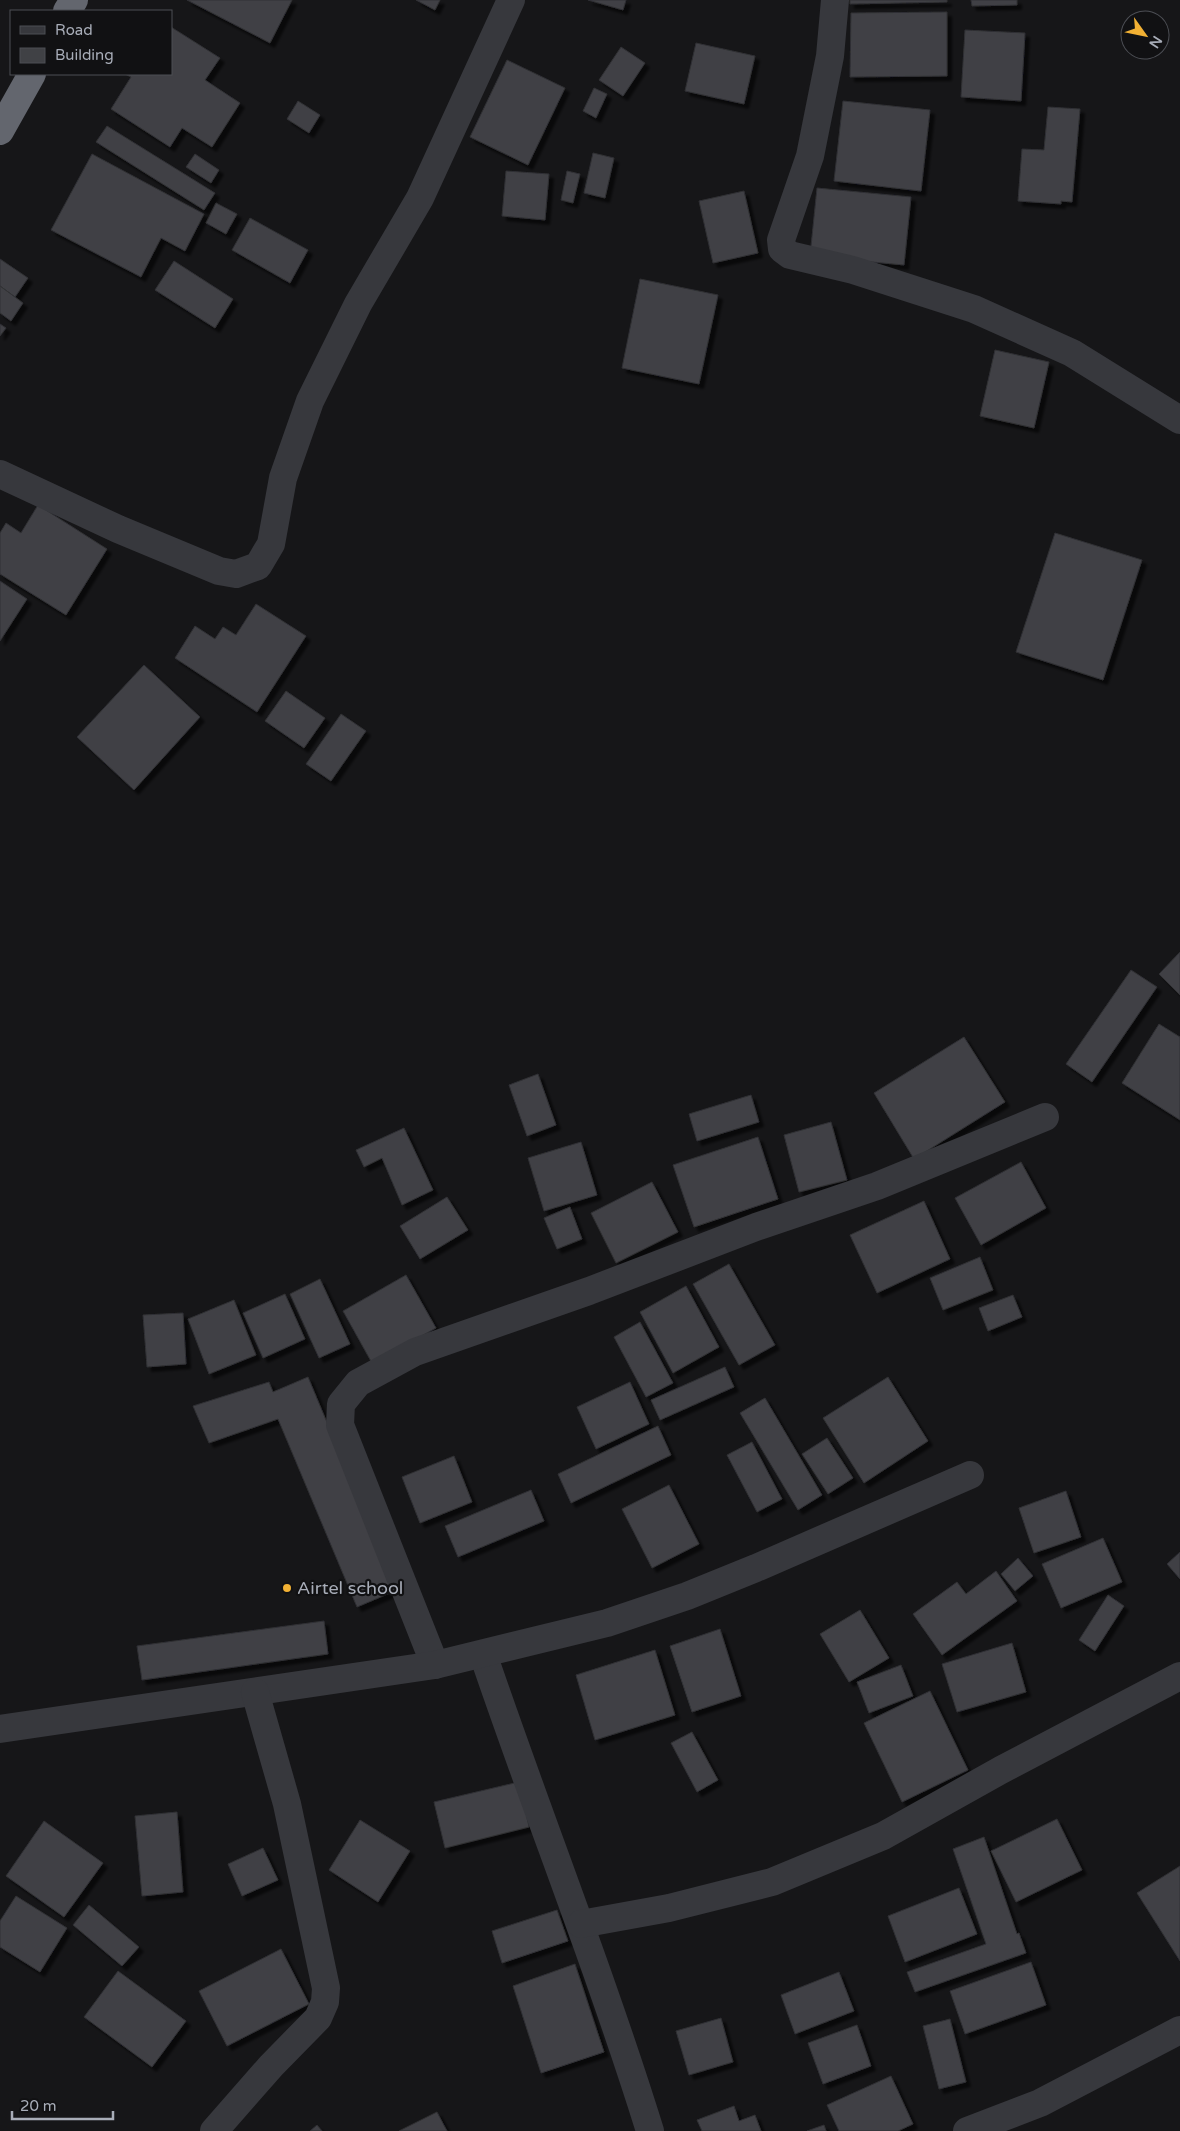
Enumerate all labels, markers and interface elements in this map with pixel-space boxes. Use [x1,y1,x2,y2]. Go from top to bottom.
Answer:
legend [10,10,172,75]
north arrow [1120,10,1170,60]
text: Road [55,21,93,39]
text: N [1145,32,1166,51]
text: Building [55,46,114,64]
place label: Airtel school [297,1577,403,1599]
marker: Airtel school [281,1582,293,1594]
scale bar [12,2088,114,2120]
text: 20 m [20,2097,57,2115]

